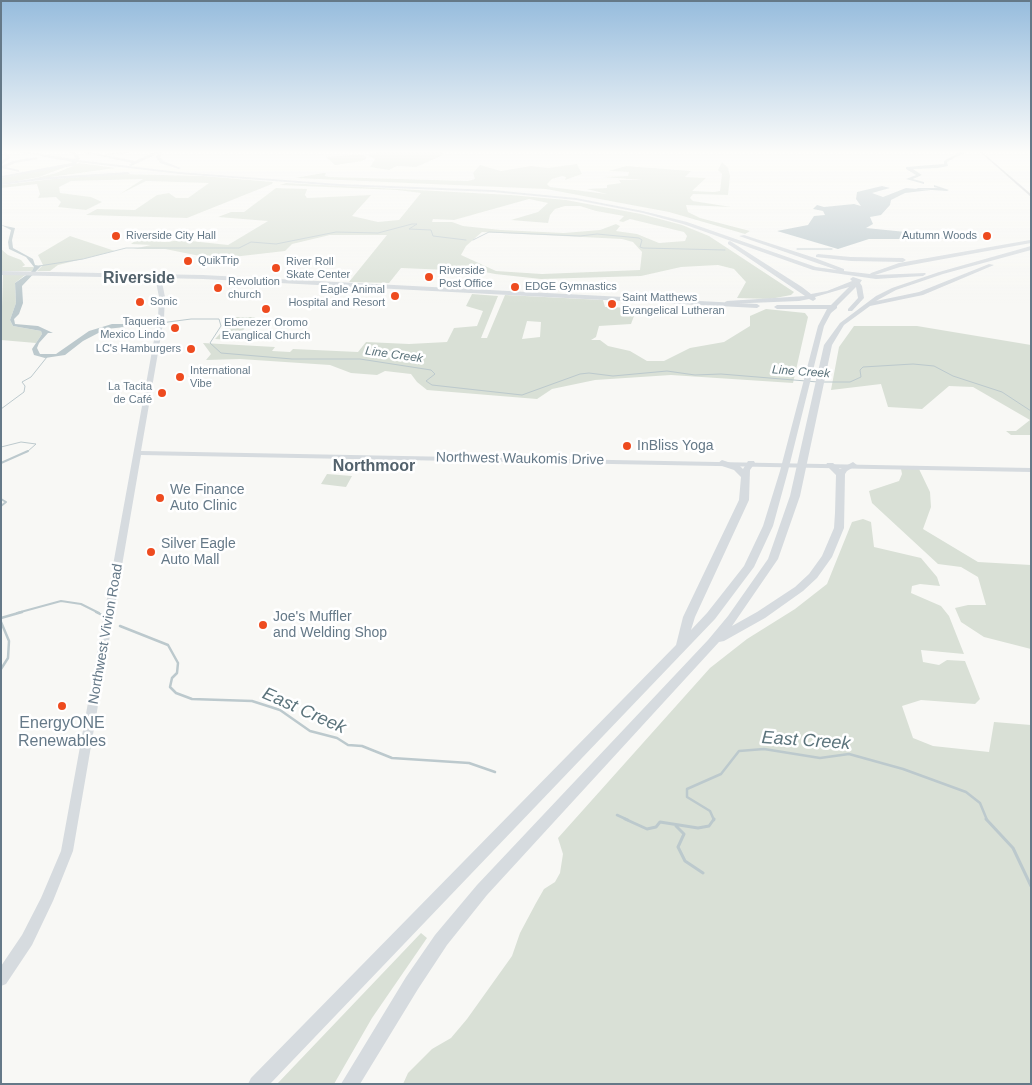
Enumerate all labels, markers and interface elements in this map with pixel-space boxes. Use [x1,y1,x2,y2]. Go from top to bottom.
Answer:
place label: Riverside City Hall [126,229,216,243]
place label: Autumn Woods [902,229,977,243]
marker: Riverside City Hall [110,230,122,242]
marker: Autumn Woods [981,230,993,242]
place label: QuikTrip [198,254,239,268]
marker: QuikTrip [182,255,194,267]
place label: River Roll Skate Center [286,255,350,281]
marker: River Roll Skate Center [270,262,282,274]
place label: Riverside Post Office [439,264,493,290]
district label: Riverside [103,269,175,289]
marker: Riverside Post Office [423,271,435,283]
place label: Revolution church [228,275,280,301]
place label: EDGE Gymnastics [525,280,617,294]
marker: EDGE Gymnastics [509,281,521,293]
marker: Revolution church [212,282,224,294]
place label: Eagle Animal Hospital and Resort [288,283,385,309]
marker: Eagle Animal Hospital and Resort [389,290,401,302]
place label: Saint Matthews Evangelical Lutheran [622,291,725,317]
place label: Sonic [150,295,178,309]
marker: Sonic [134,296,146,308]
marker: Saint Matthews Evangelical Lutheran [606,298,618,310]
marker: Ebenezer Oromo Evanglical Church [260,303,272,315]
place label: Taqueria Mexico Lindo [100,315,165,341]
place label: Ebenezer Oromo Evanglical Church [222,316,310,342]
marker: Taqueria Mexico Lindo [169,322,181,334]
place label: LC's Hamburgers [96,342,181,356]
marker: LC's Hamburgers [185,343,197,355]
water label: Line Creek [364,344,424,366]
water label: Line Creek [772,363,830,381]
place label: International Vibe [190,364,251,390]
marker: International Vibe [174,371,186,383]
place label: La Tacita de Café [108,380,152,406]
marker: La Tacita de Café [156,387,168,399]
place label: InBliss Yoga [637,438,714,454]
marker: InBliss Yoga [621,440,633,452]
street label: Northwest Waukomis Drive [436,449,604,469]
district label: Northmoor [333,457,415,477]
place label: We Finance Auto Clinic [170,482,244,514]
marker: We Finance Auto Clinic [154,492,166,504]
place label: Silver Eagle Auto Mall [161,536,236,568]
marker: Silver Eagle Auto Mall [145,546,157,558]
street label: Northwest Vivion Road [85,563,127,705]
place label: Joe's Muffler and Welding Shop [273,609,387,642]
marker: Joe's Muffler and Welding Shop [257,619,269,631]
water label: East Creek [259,683,349,739]
marker: EnergyONE Renewables [56,700,68,712]
place label: EnergyONE Renewables [18,714,106,752]
water label: East Creek [761,727,851,755]

